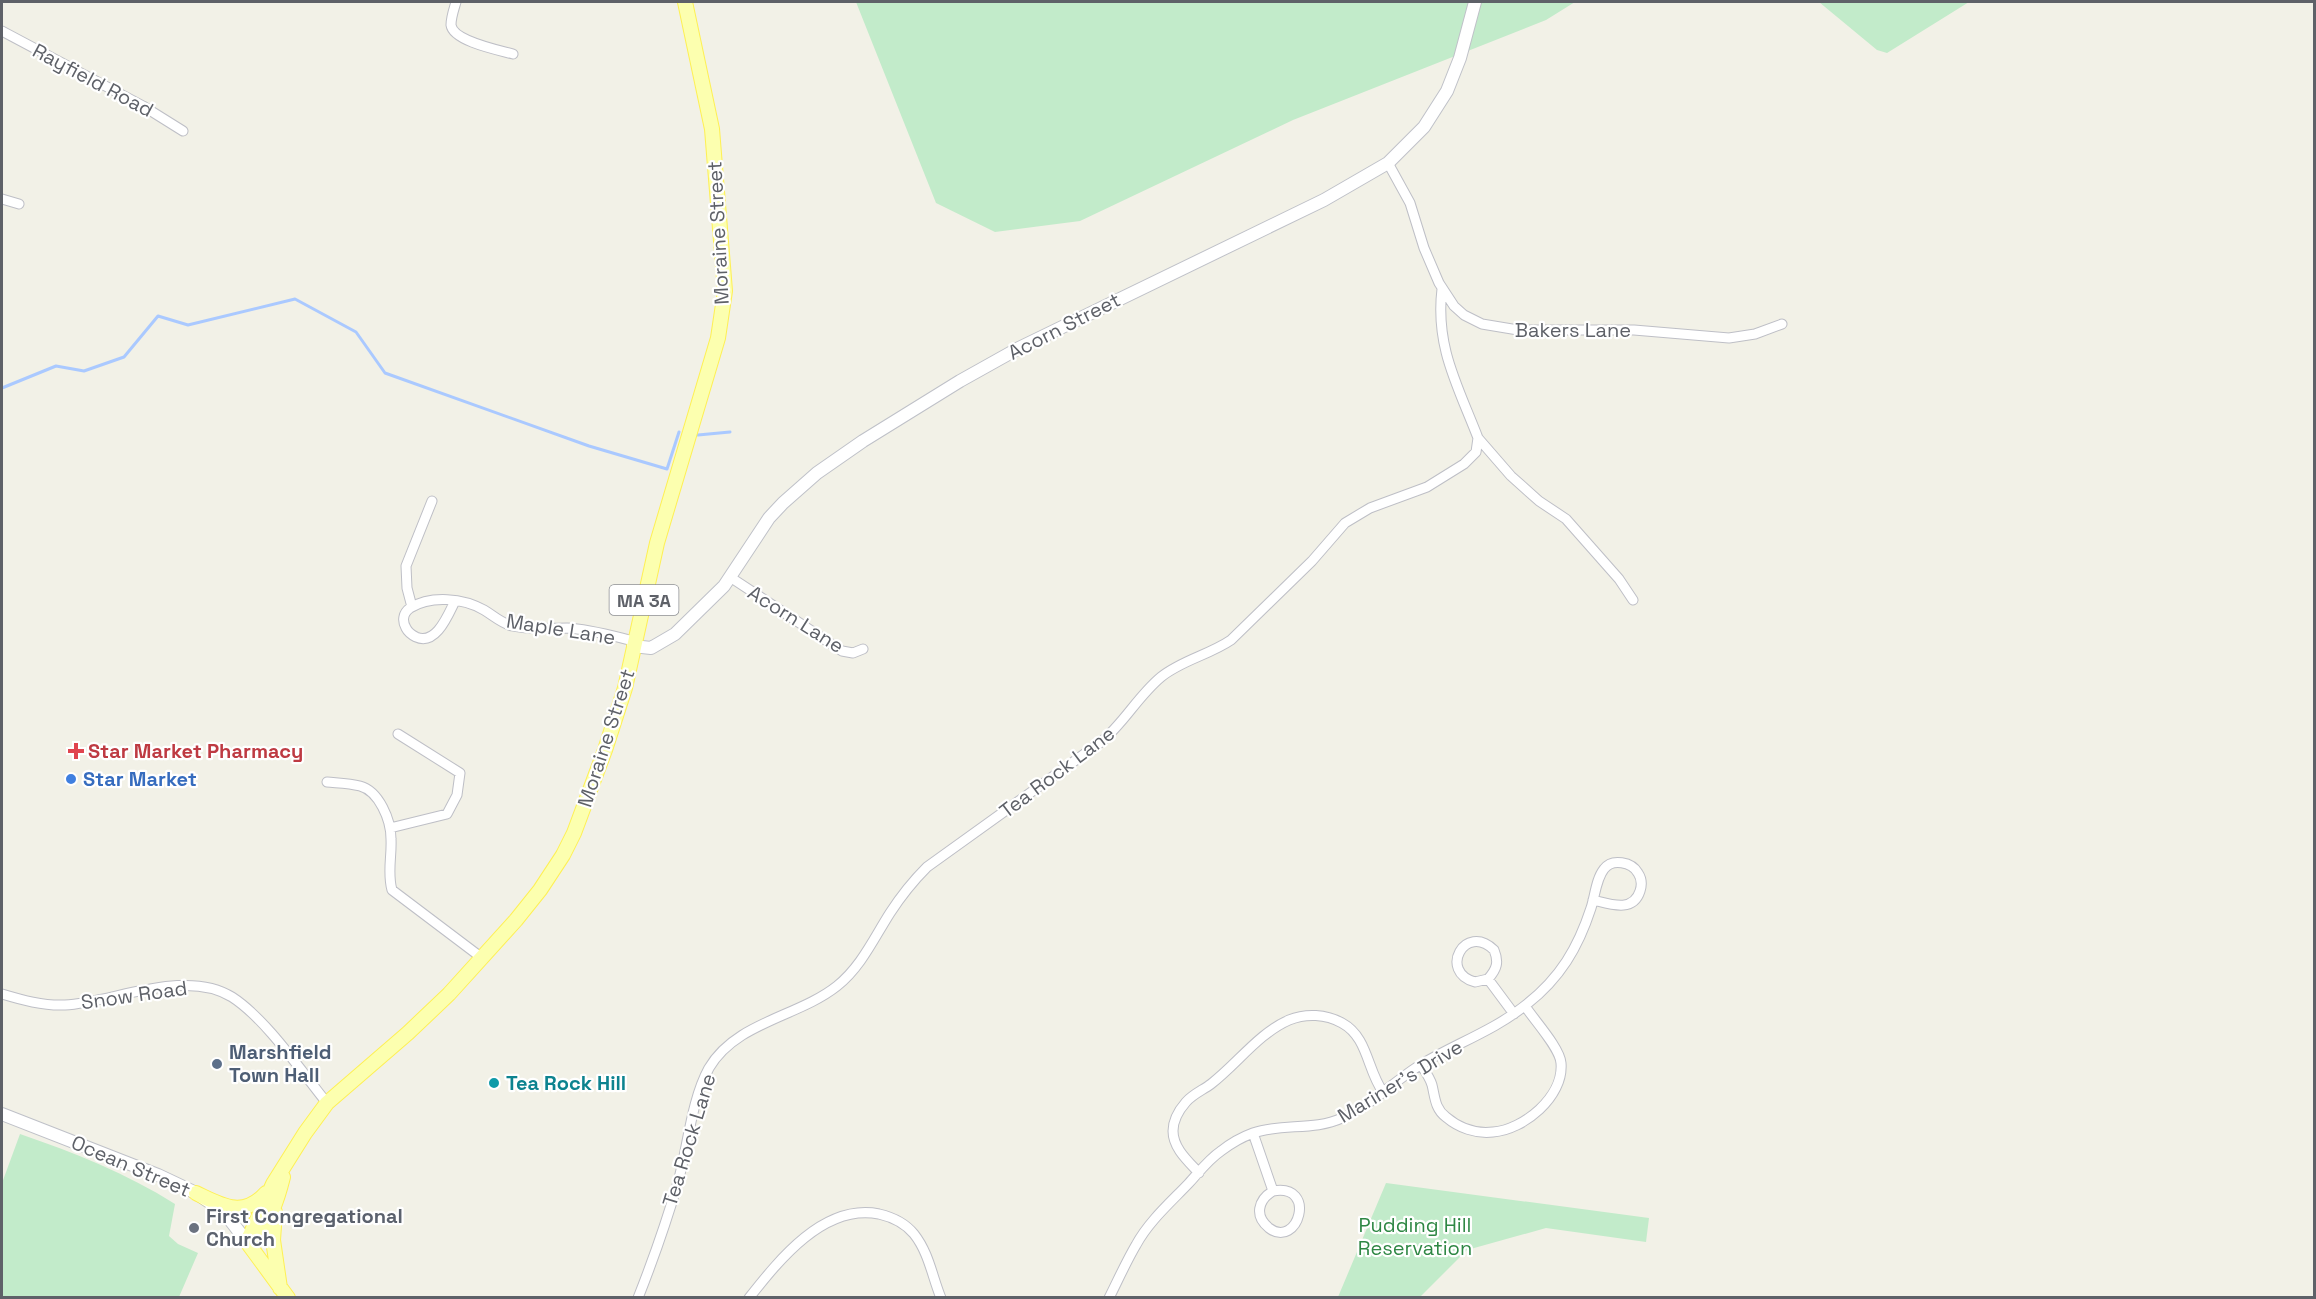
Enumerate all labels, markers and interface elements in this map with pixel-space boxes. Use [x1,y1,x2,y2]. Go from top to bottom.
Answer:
street label: Rayfield Road [28,37,158,123]
street label: Moraine Street [701,161,735,305]
street label: Acorn Street [1003,287,1125,365]
street label: Bakers Lane [1515,317,1631,343]
street label: Acorn Lane [743,579,849,659]
road number: MA 3A [610,585,678,615]
street label: Maple Lane [505,608,617,650]
street label: Moraine Street [571,666,641,810]
street label: Tea Rock Lane [994,720,1120,824]
place label: Star Market Pharmacy [88,738,303,764]
marker: Star Market Pharmacy [69,744,83,758]
place label: Star Market [83,766,197,792]
marker: Star Market [64,772,78,786]
street label: Snow Road [79,975,189,1015]
street label: Mariner's Drive [1333,1033,1467,1129]
place label: Marshfield Town Hall [229,1039,332,1088]
marker: Marshfield Town Hall [210,1057,224,1071]
place label: Tea Rock Hill [506,1070,626,1096]
street label: Tea Rock Lane [656,1070,722,1210]
marker: Tea Rock Hill [487,1076,501,1090]
street label: Ocean Street [67,1129,195,1203]
place label: First Congregational Church [206,1203,403,1252]
park label: Pudding Hill Reservation [1358,1212,1472,1261]
marker: First Congregational Church [187,1221,201,1235]

